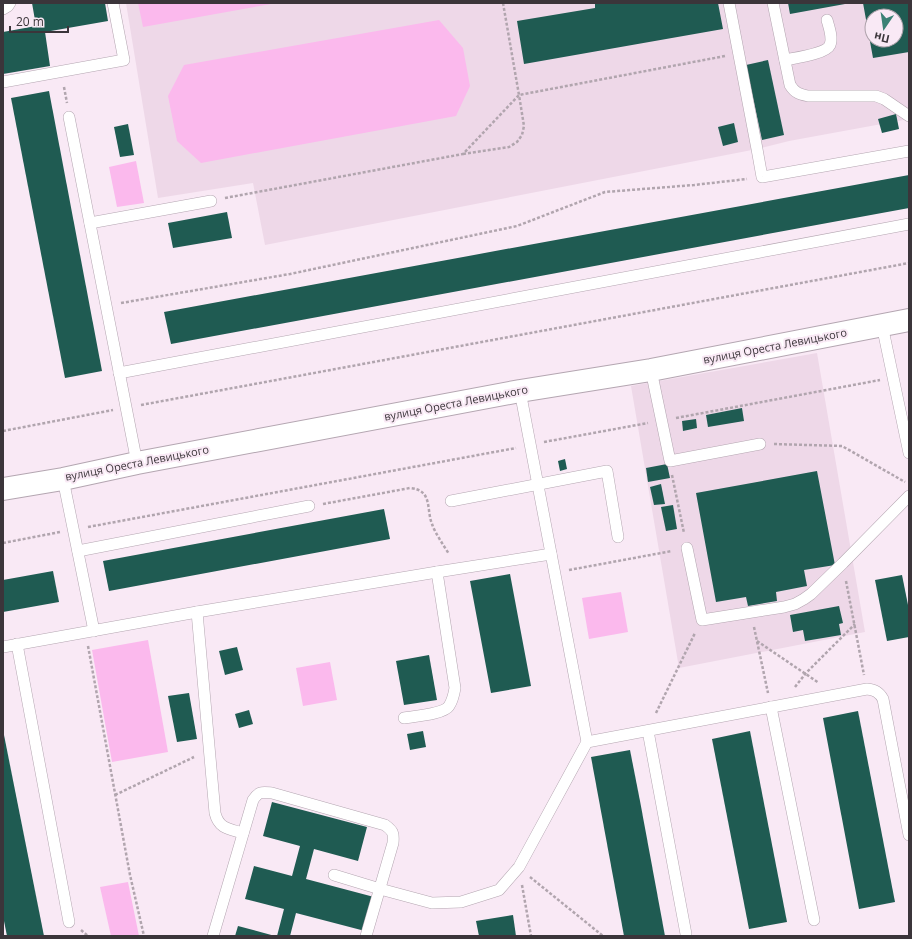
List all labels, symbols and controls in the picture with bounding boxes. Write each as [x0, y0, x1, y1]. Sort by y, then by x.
scale bar [10, 8, 68, 34]
north arrow [864, 8, 904, 48]
text: 20 m [16, 13, 44, 30]
text: Пн [872, 29, 891, 47]
street label: вулиця Ореста Левицького [702, 324, 848, 367]
street label: вулиця Ореста Левицького [383, 381, 529, 424]
street label: вулиця Ореста Левицького [64, 441, 210, 484]

